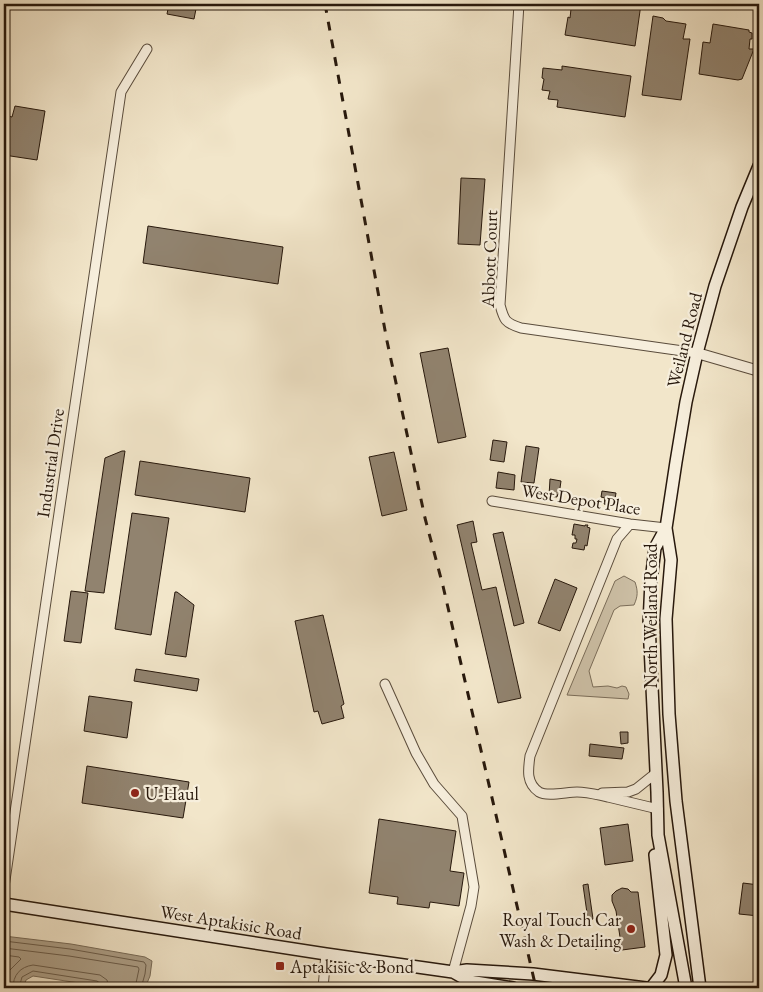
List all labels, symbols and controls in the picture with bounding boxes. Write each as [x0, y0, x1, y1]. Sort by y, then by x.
street label: Abbott Court [476, 209, 502, 309]
street label: Weiland Road [661, 289, 707, 390]
street label: Industrial Drive [31, 407, 69, 519]
street label: West Depot Place [520, 478, 642, 520]
street label: North Weiland Road [639, 543, 662, 689]
place label: U-Haul [145, 782, 199, 805]
marker: U-Haul [129, 787, 141, 799]
street label: West Aptakisic Road [159, 899, 304, 945]
place label: Royal Touch Car Wash & Detailing [499, 908, 621, 952]
marker: Royal Touch Car Wash & Detailing [625, 923, 637, 935]
place label: Aptakisic & Bond [289, 955, 415, 978]
marker: Aptakisic & Bond [274, 960, 286, 972]

